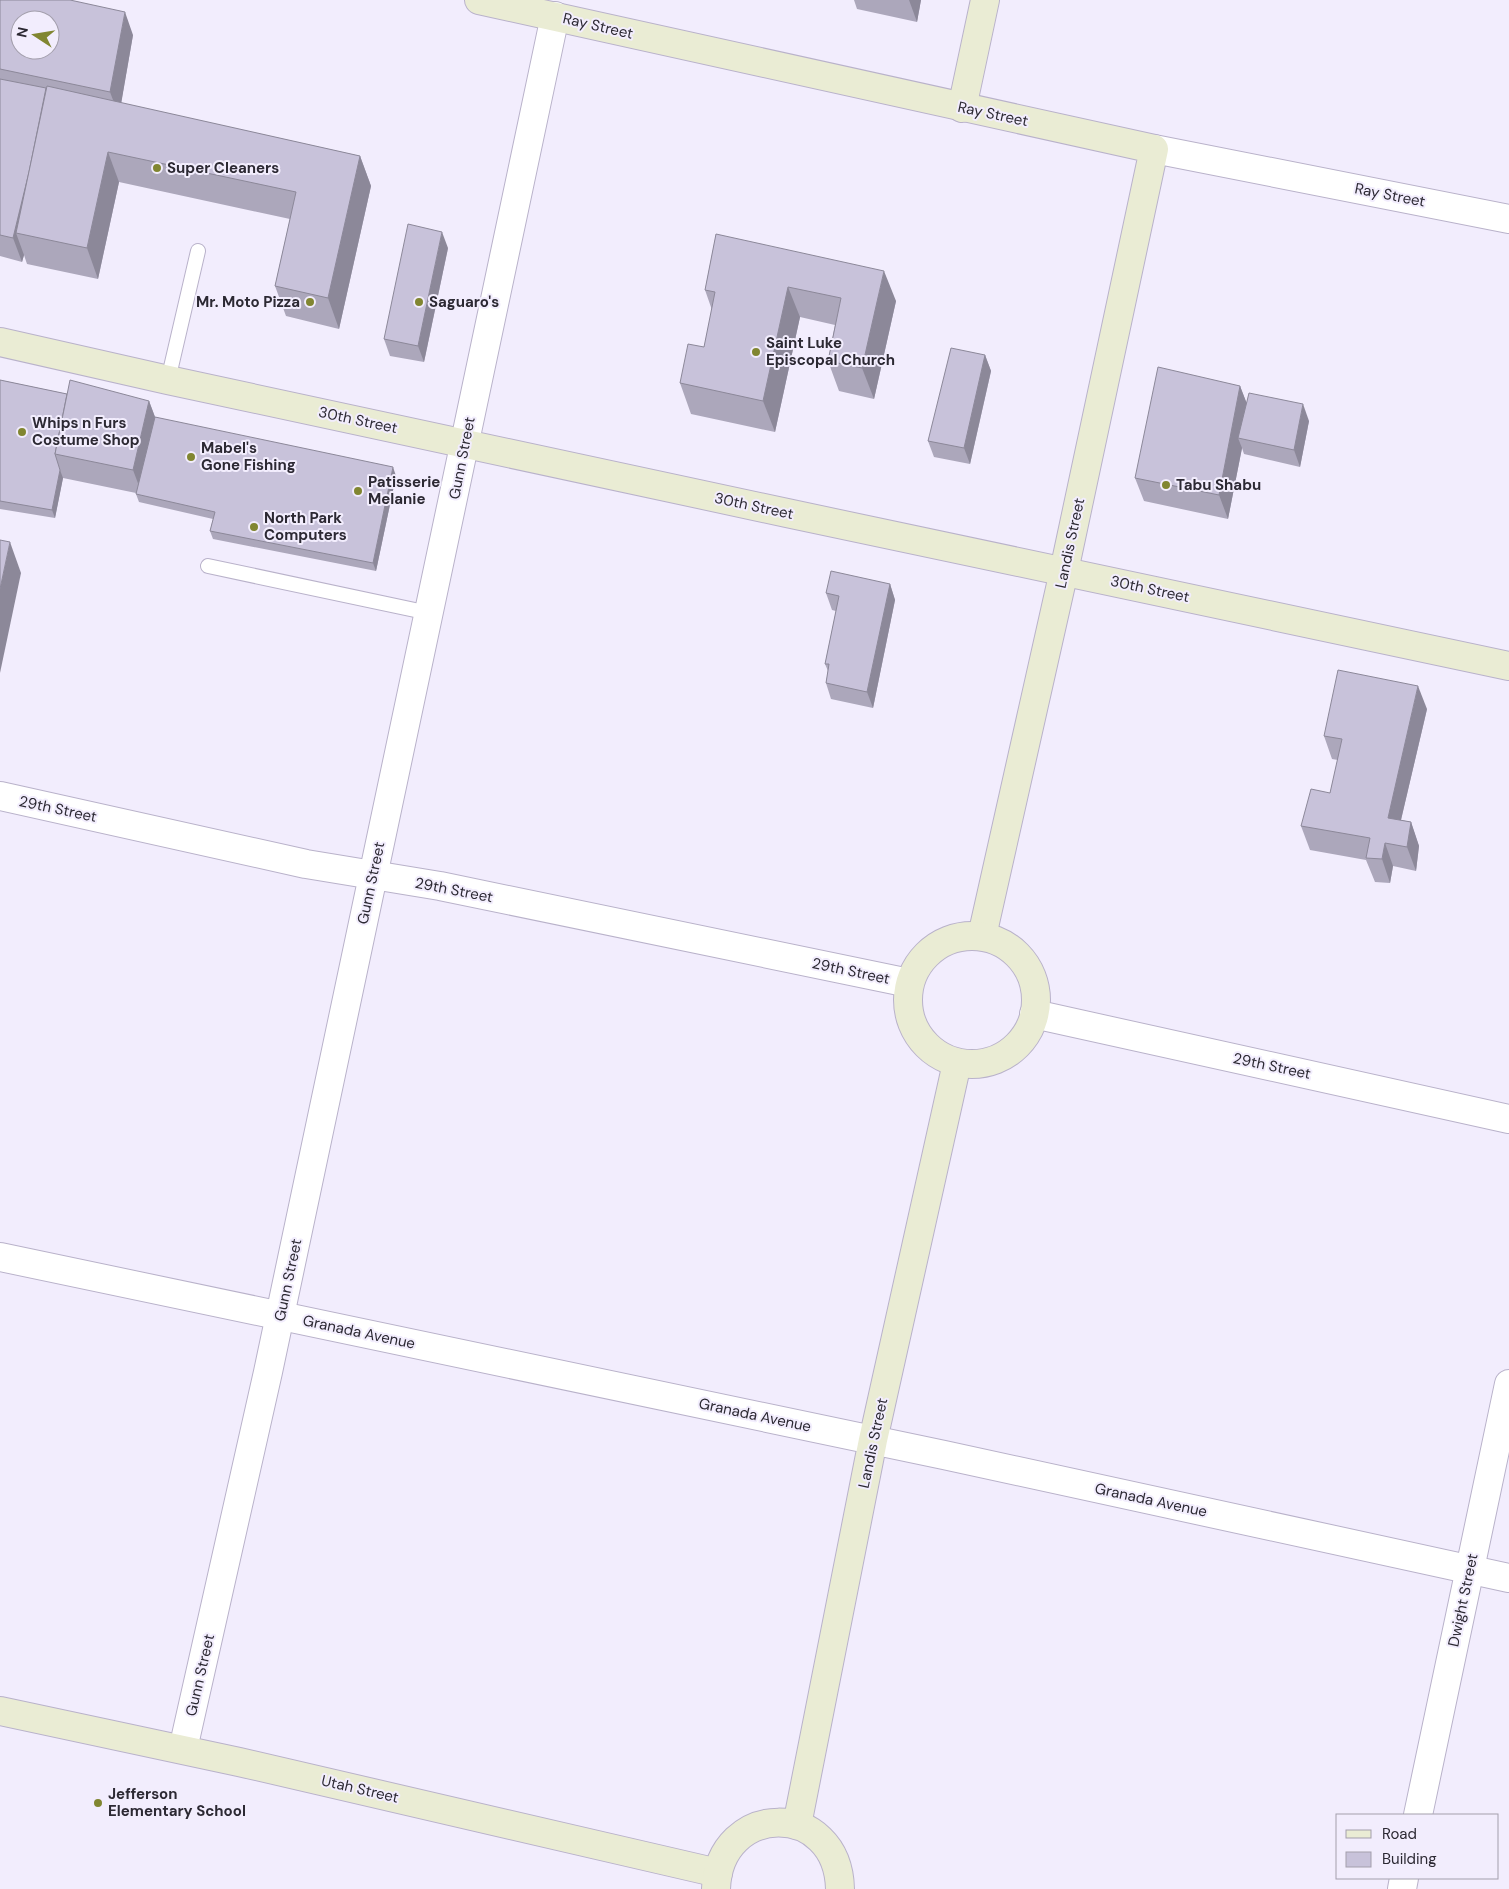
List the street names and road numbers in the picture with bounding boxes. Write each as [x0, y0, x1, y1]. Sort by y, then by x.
street label: Ray Street [561, 8, 635, 44]
street label: Ray Street [956, 97, 1030, 131]
street label: Ray Street [1353, 178, 1427, 212]
street label: 30th Street [317, 402, 399, 438]
street label: Gunn Street [444, 415, 480, 501]
street label: 30th Street [713, 488, 795, 524]
street label: Landis Street [1051, 496, 1089, 590]
street label: 30th Street [1109, 571, 1191, 607]
street label: 29th Street [17, 791, 99, 827]
street label: Gunn Street [353, 840, 390, 926]
street label: 29th Street [413, 873, 495, 907]
street label: 29th Street [810, 953, 892, 989]
street label: 29th Street [1231, 1048, 1313, 1084]
street label: Gunn Street [270, 1237, 307, 1323]
street label: Granada Avenue [301, 1310, 417, 1354]
street label: Granada Avenue [697, 1393, 813, 1437]
street label: Landis Street [854, 1396, 892, 1490]
street label: Granada Avenue [1093, 1478, 1209, 1522]
street label: Dwight Street [1443, 1551, 1483, 1648]
street label: Gunn Street [181, 1632, 219, 1718]
street label: Utah Street [319, 1770, 401, 1808]

